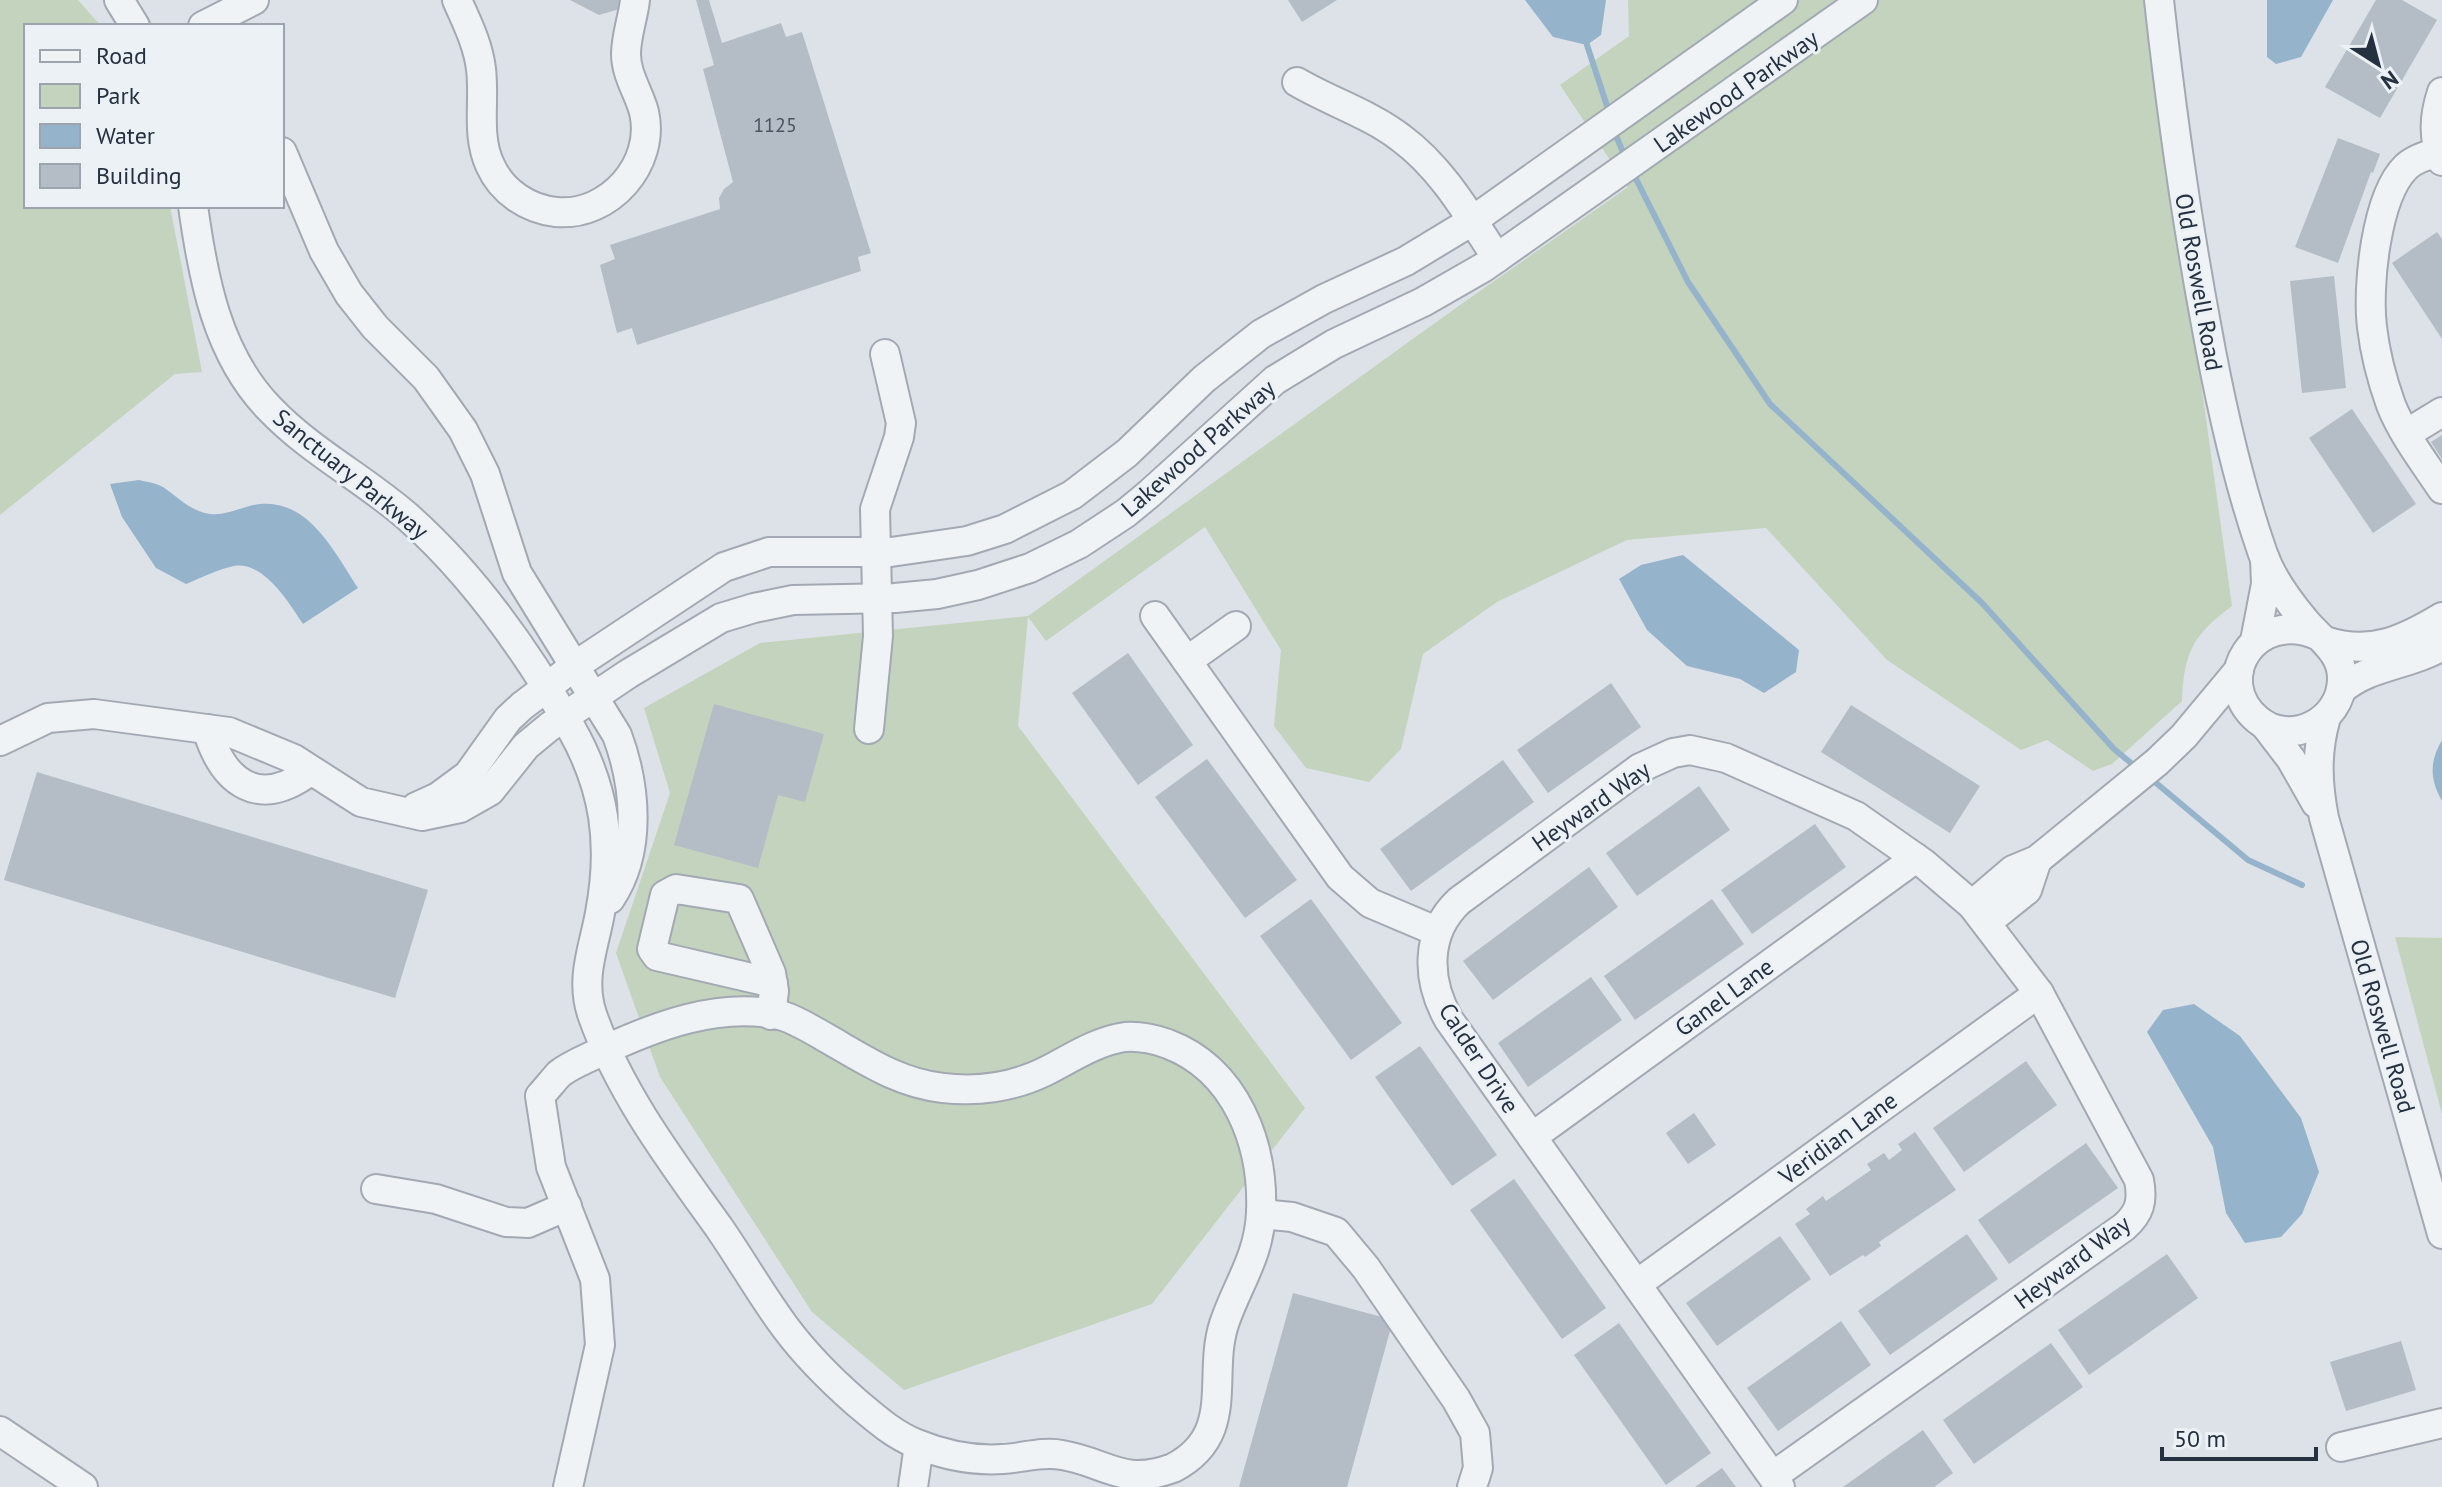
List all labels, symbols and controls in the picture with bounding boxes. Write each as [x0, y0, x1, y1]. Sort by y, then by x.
street label: Lakewood Parkway [1648, 23, 1824, 159]
legend [24, 24, 284, 208]
north arrow [2338, 24, 2418, 104]
text: Road [96, 40, 147, 71]
text: N [2376, 65, 2404, 96]
text: Park [96, 80, 141, 111]
house number: 1125 [753, 112, 797, 138]
text: Water [96, 120, 155, 151]
text: Building [96, 160, 182, 191]
street label: Old Roswell Road [2168, 191, 2230, 373]
street label: Lakewood Parkway [1115, 373, 1281, 523]
street label: Sanctuary Parkway [267, 402, 435, 546]
street label: Heyward Way [1526, 754, 1656, 858]
street label: Old Roswell Road [2343, 935, 2423, 1117]
street label: Ganel Lane [1669, 951, 1779, 1043]
street label: Calder Drive [1432, 997, 1526, 1119]
street label: Veridian Lane [1772, 1085, 1903, 1192]
street label: Heyward Way [2008, 1208, 2136, 1316]
scale bar [2162, 1411, 2316, 1461]
text: 50 m [2174, 1423, 2226, 1454]

